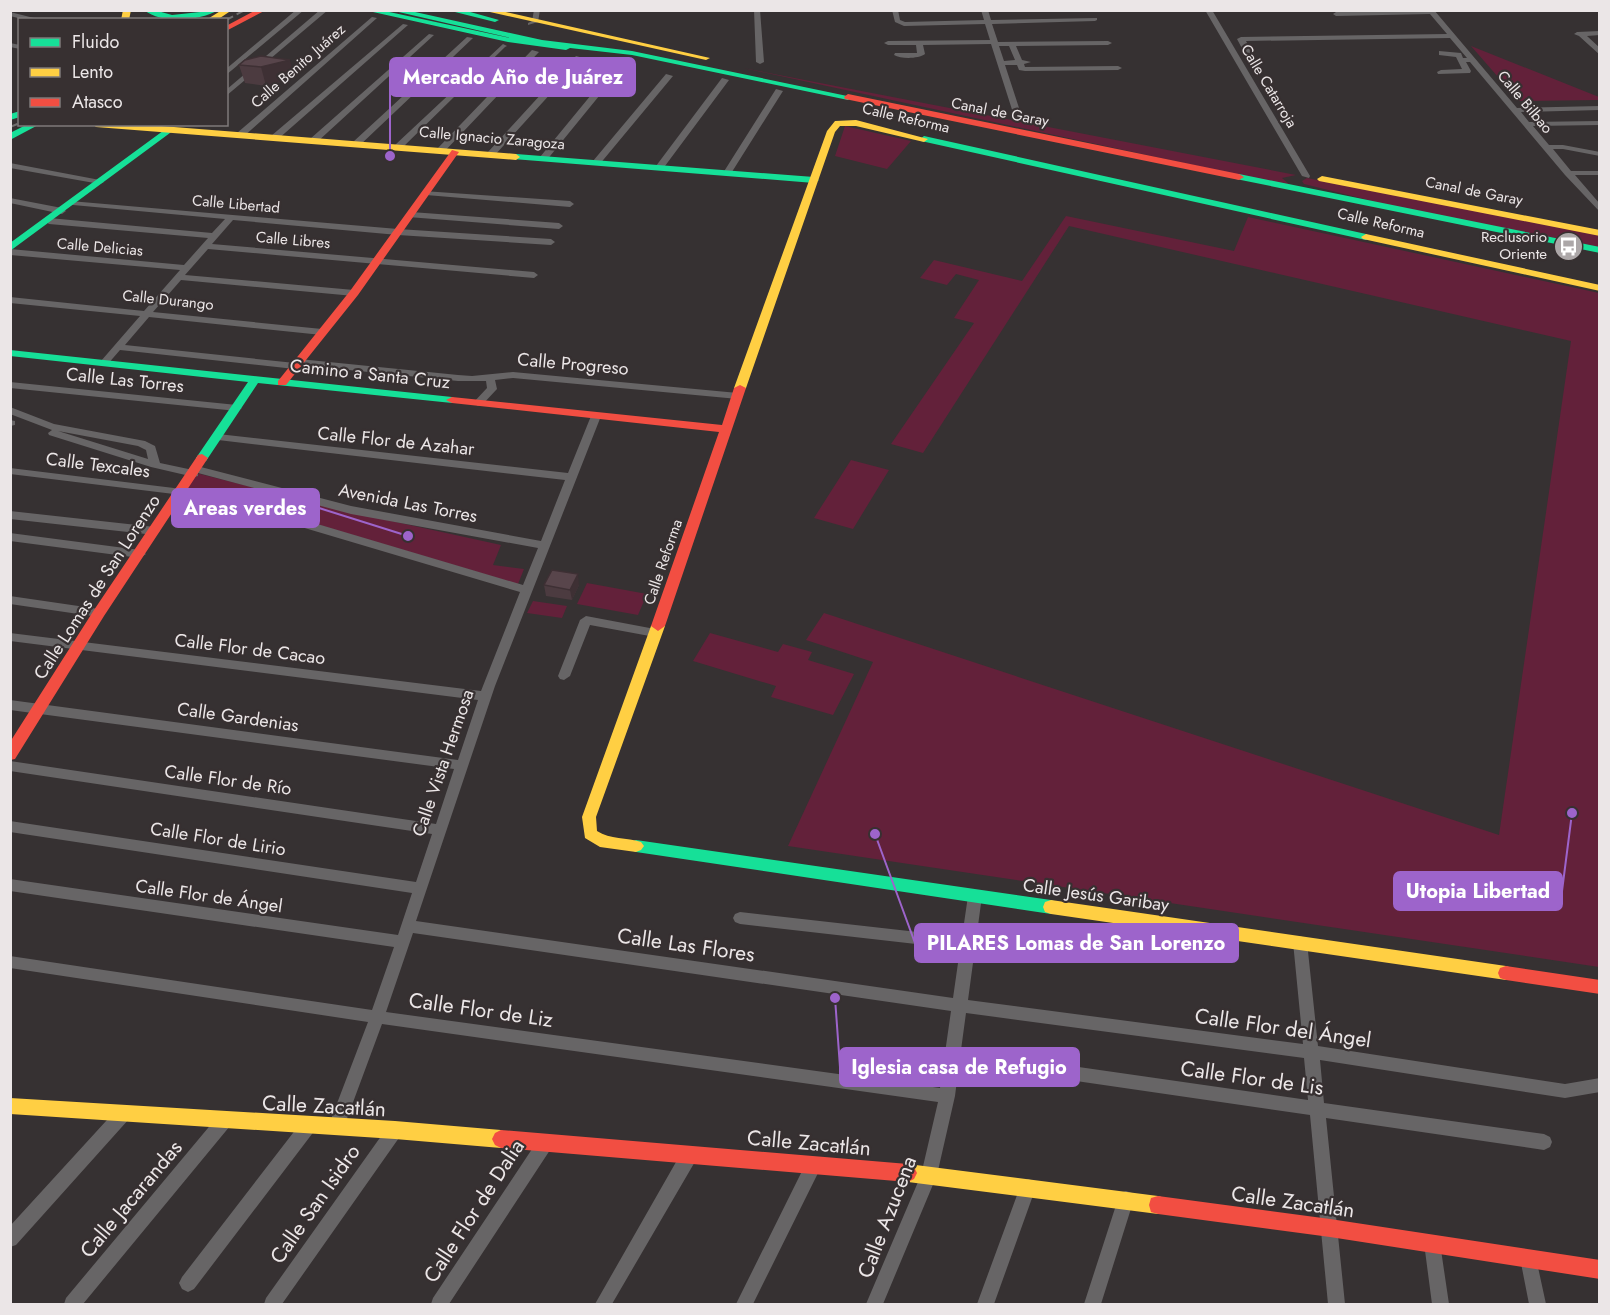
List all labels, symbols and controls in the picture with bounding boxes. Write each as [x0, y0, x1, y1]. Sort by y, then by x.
legend [18, 18, 228, 126]
street label: Calle Benito Juárez [246, 19, 350, 113]
text: Fluido [72, 29, 120, 55]
street label: Calle Catarroja [1235, 40, 1303, 132]
callout: Mercado Año de Juárez [390, 58, 635, 96]
text: Lento [72, 59, 113, 85]
text: Mercado Año de Juárez [403, 63, 624, 92]
street label: Calle Bilbao [1492, 66, 1558, 138]
text: Atasco [72, 89, 123, 115]
street label: Canal de Garay [949, 92, 1051, 132]
street label: Calle Reforma [860, 97, 952, 139]
street label: Calle Ignacio Zaragoza [418, 121, 566, 155]
street label: Canal de Garay [1423, 171, 1525, 211]
street label: Calle Libertad [191, 189, 281, 219]
street label: Calle Reforma [1335, 202, 1427, 244]
street label: Calle Libres [255, 226, 331, 254]
place label: Reclusorio Oriente [1481, 226, 1547, 265]
bus stop icon: Reclusorio Oriente [1552, 230, 1584, 262]
street label: Calle Delicias [56, 232, 144, 262]
street label: Calle Durango [121, 284, 215, 316]
street label: Calle Progreso [516, 346, 630, 382]
street label: Camino a Santa Cruz [289, 353, 452, 395]
street label: Calle Las Torres [65, 361, 185, 399]
street label: Calle Flor de Azahar [316, 420, 476, 462]
street label: Calle Texcales [44, 446, 152, 484]
street label: Avenida Las Torres [336, 477, 480, 529]
street label: Calle Lomas de San Lorenzo [27, 489, 167, 685]
callout: Areas verdes [172, 489, 319, 527]
text: Areas verdes [183, 494, 306, 523]
street label: Calle Reforma [638, 516, 688, 608]
street label: Calle Flor de Cacao [173, 627, 327, 671]
street label: Calle Vista Hermosa [406, 686, 480, 840]
street label: Calle Gardenias [176, 696, 300, 738]
street label: Calle Flor de Río [163, 758, 293, 802]
street label: Calle Flor de Lirio [148, 815, 288, 863]
street label: Calle Jesús Garibay [1021, 872, 1171, 918]
callout: Utopia Libertad [1394, 872, 1562, 910]
street label: Calle Flor de Ángel [134, 873, 284, 919]
text: Utopia Libertad [1406, 877, 1550, 906]
street label: Calle Las Flores [615, 921, 757, 969]
callout: PILARES Lomas de San Lorenzo [915, 924, 1238, 962]
text: PILARES Lomas de San Lorenzo [927, 929, 1226, 958]
street label: Calle Flor de Liz [407, 985, 555, 1035]
street label: Calle Flor del Ángel [1193, 1001, 1373, 1055]
callout: Iglesia casa de Refugio [840, 1048, 1079, 1086]
text: Iglesia casa de Refugio [851, 1053, 1067, 1082]
street label: Calle Flor de Lis [1179, 1053, 1325, 1103]
street label: Calle Zacatlán [261, 1088, 387, 1124]
street label: Calle Zacatlán [746, 1123, 872, 1163]
street label: Calle Flor de Dalia [416, 1133, 532, 1289]
street label: Calle Jacarandas [73, 1134, 189, 1264]
street label: Calle San Isidro [263, 1138, 367, 1270]
street label: Calle Azucena [850, 1152, 924, 1282]
street label: Calle Zacatlán [1230, 1179, 1356, 1225]

